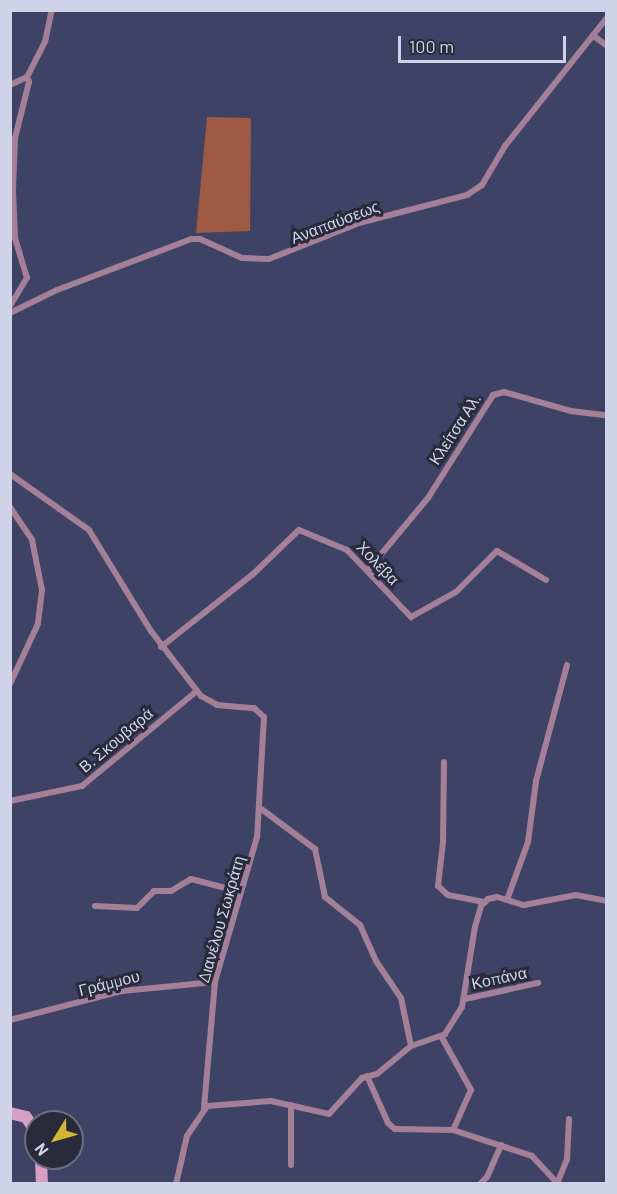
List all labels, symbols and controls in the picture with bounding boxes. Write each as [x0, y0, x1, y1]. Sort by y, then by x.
scale bar [401, 24, 569, 62]
text: 100 m [409, 35, 454, 57]
street label: Αναπαύσεως [288, 196, 382, 248]
street label: Κλείτσα Αλ. [425, 390, 485, 468]
street label: Χολέβα [353, 537, 403, 589]
street label: Β. Σκουβαρά [75, 704, 157, 776]
street label: Διανέλου Σωκράτη [194, 854, 248, 984]
street label: Κοπάνα [470, 963, 528, 993]
street label: Γράμμου [76, 966, 142, 1000]
north arrow [24, 1110, 84, 1170]
text: N [30, 1140, 52, 1160]

